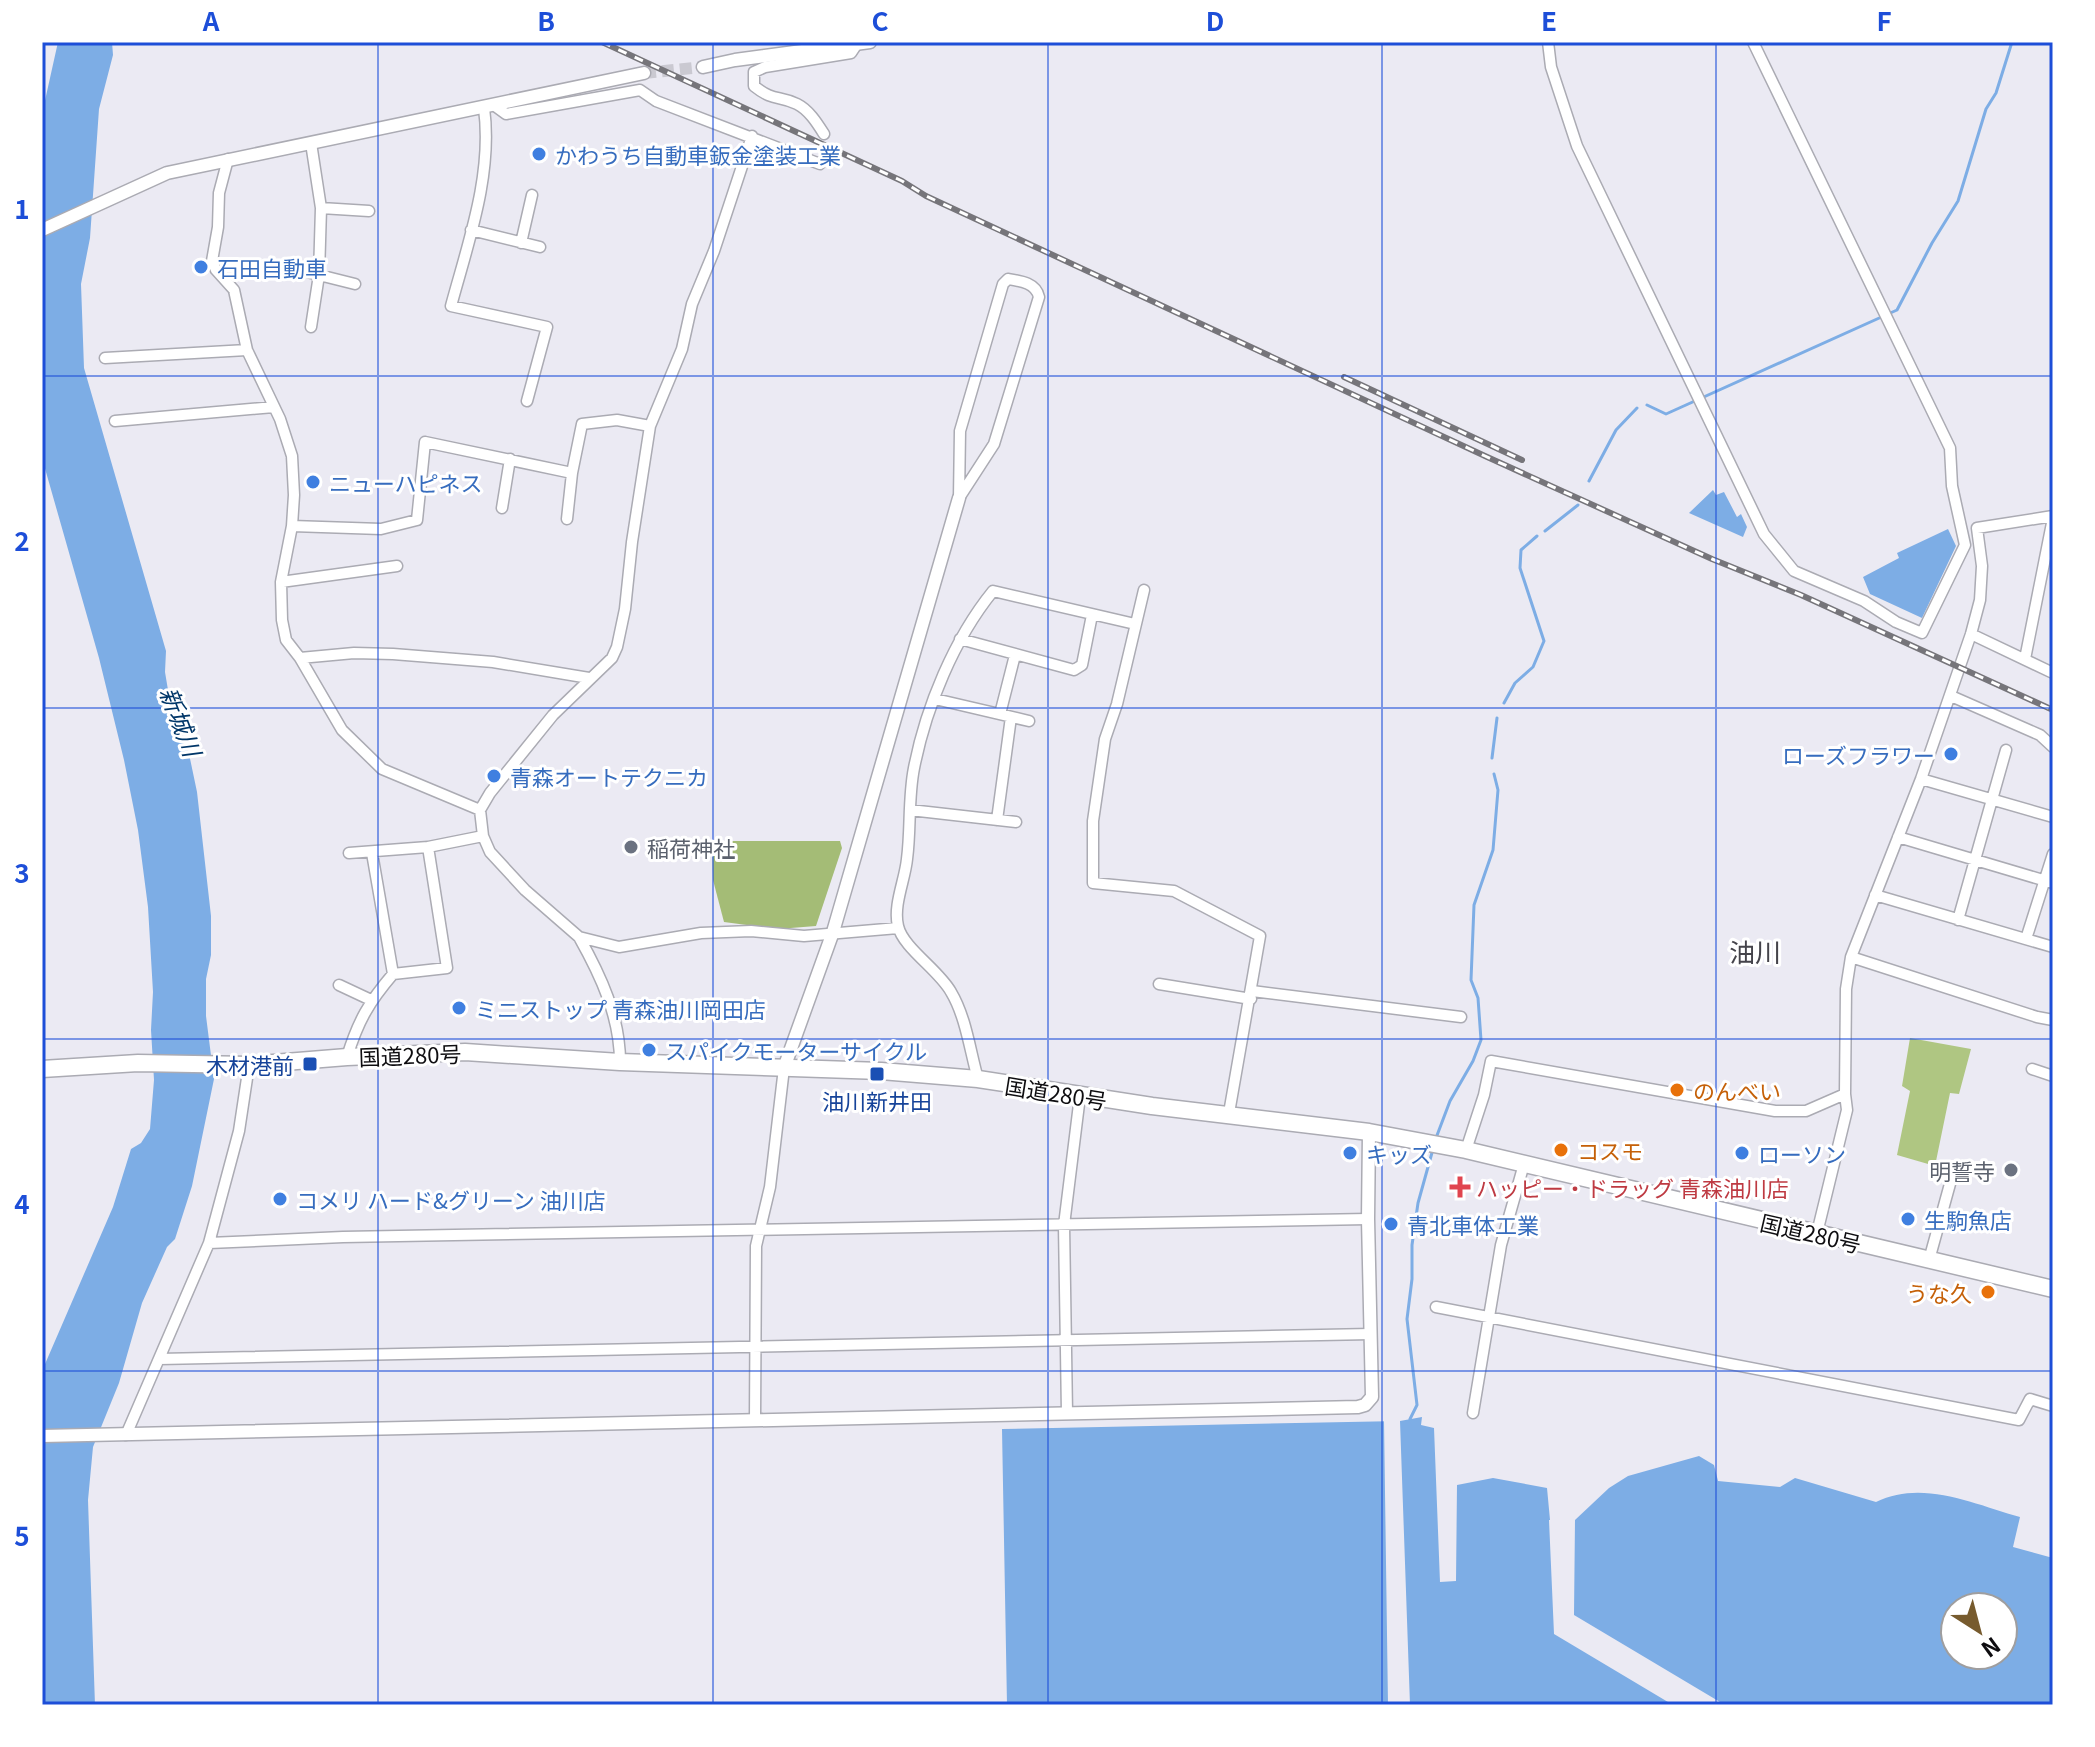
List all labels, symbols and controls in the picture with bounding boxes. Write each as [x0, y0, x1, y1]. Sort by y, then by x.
text: A [202, 1, 220, 38]
text: B [537, 1, 555, 38]
text: C [871, 1, 889, 38]
text: D [1206, 1, 1224, 38]
text: E [1541, 1, 1557, 38]
text: F [1876, 1, 1892, 38]
place label: かわうち自動車鈑金塗装工業 [555, 138, 841, 170]
marker: かわうち自動車鈑金塗装工業 [530, 145, 548, 163]
text: 1 [14, 189, 30, 226]
place label: 石田自動車 [217, 251, 327, 283]
marker: 石田自動車 [192, 258, 210, 276]
place label: ニューハピネス [329, 466, 483, 498]
marker: ニューハピネス [304, 473, 322, 491]
text: 2 [14, 521, 30, 558]
water label: 新城川 [153, 681, 212, 764]
place label: ローズフラワー [1782, 738, 1935, 770]
marker: ローズフラワー [1942, 745, 1960, 763]
place label: 青森オートテクニカ [510, 760, 708, 792]
marker: 青森オートテクニカ [485, 767, 503, 785]
place label: 稲荷神社 [647, 831, 735, 863]
marker: 稲荷神社 [622, 838, 640, 856]
text: 3 [14, 853, 30, 890]
district label: 油川 [1729, 932, 1781, 969]
place label: ミニストップ 青森油川岡田店 [475, 992, 766, 1024]
marker: ミニストップ 青森油川岡田店 [450, 999, 468, 1017]
place label: スパイクモーターサイクル [665, 1034, 927, 1066]
street label: 国道280号 [358, 1036, 462, 1072]
marker: スパイクモーターサイクル [640, 1041, 658, 1059]
place label: 木材港前 [206, 1048, 294, 1080]
marker: 木材港前 [301, 1055, 319, 1073]
marker: 油川新井田 [868, 1065, 886, 1083]
street label: 国道280号 [1003, 1068, 1109, 1116]
place label: のんべい [1693, 1074, 1781, 1106]
marker: のんべい [1668, 1081, 1686, 1099]
place label: 油川新井田 [822, 1084, 932, 1116]
place label: コスモ [1577, 1134, 1643, 1166]
place label: キッズ [1366, 1137, 1432, 1169]
place label: ローソン [1758, 1137, 1846, 1169]
marker: コスモ [1552, 1141, 1570, 1159]
marker: キッズ [1341, 1144, 1359, 1162]
marker: ローソン [1733, 1144, 1751, 1162]
place label: 明誓寺 [1929, 1154, 1995, 1186]
marker: 明誓寺 [2002, 1161, 2020, 1179]
place label: ハッピー・ドラッグ 青森油川店 [1476, 1171, 1789, 1203]
marker: ハッピー・ドラッグ 青森油川店 [1451, 1178, 1469, 1196]
place label: コメリ ハード&グリーン 油川店 [296, 1183, 606, 1215]
text: 4 [14, 1184, 30, 1221]
marker: コメリ ハード&グリーン 油川店 [271, 1190, 289, 1208]
place label: 生駒魚店 [1924, 1203, 2012, 1235]
street label: 国道280号 [1757, 1205, 1865, 1259]
place label: 青北車体工業 [1407, 1208, 1539, 1240]
marker: 生駒魚店 [1899, 1210, 1917, 1228]
marker: 青北車体工業 [1382, 1215, 1400, 1233]
place label: うな久 [1906, 1276, 1972, 1308]
marker: うな久 [1979, 1283, 1997, 1301]
text: 5 [14, 1516, 30, 1553]
north arrow [1939, 1591, 2019, 1671]
text: N [1976, 1631, 2008, 1667]

